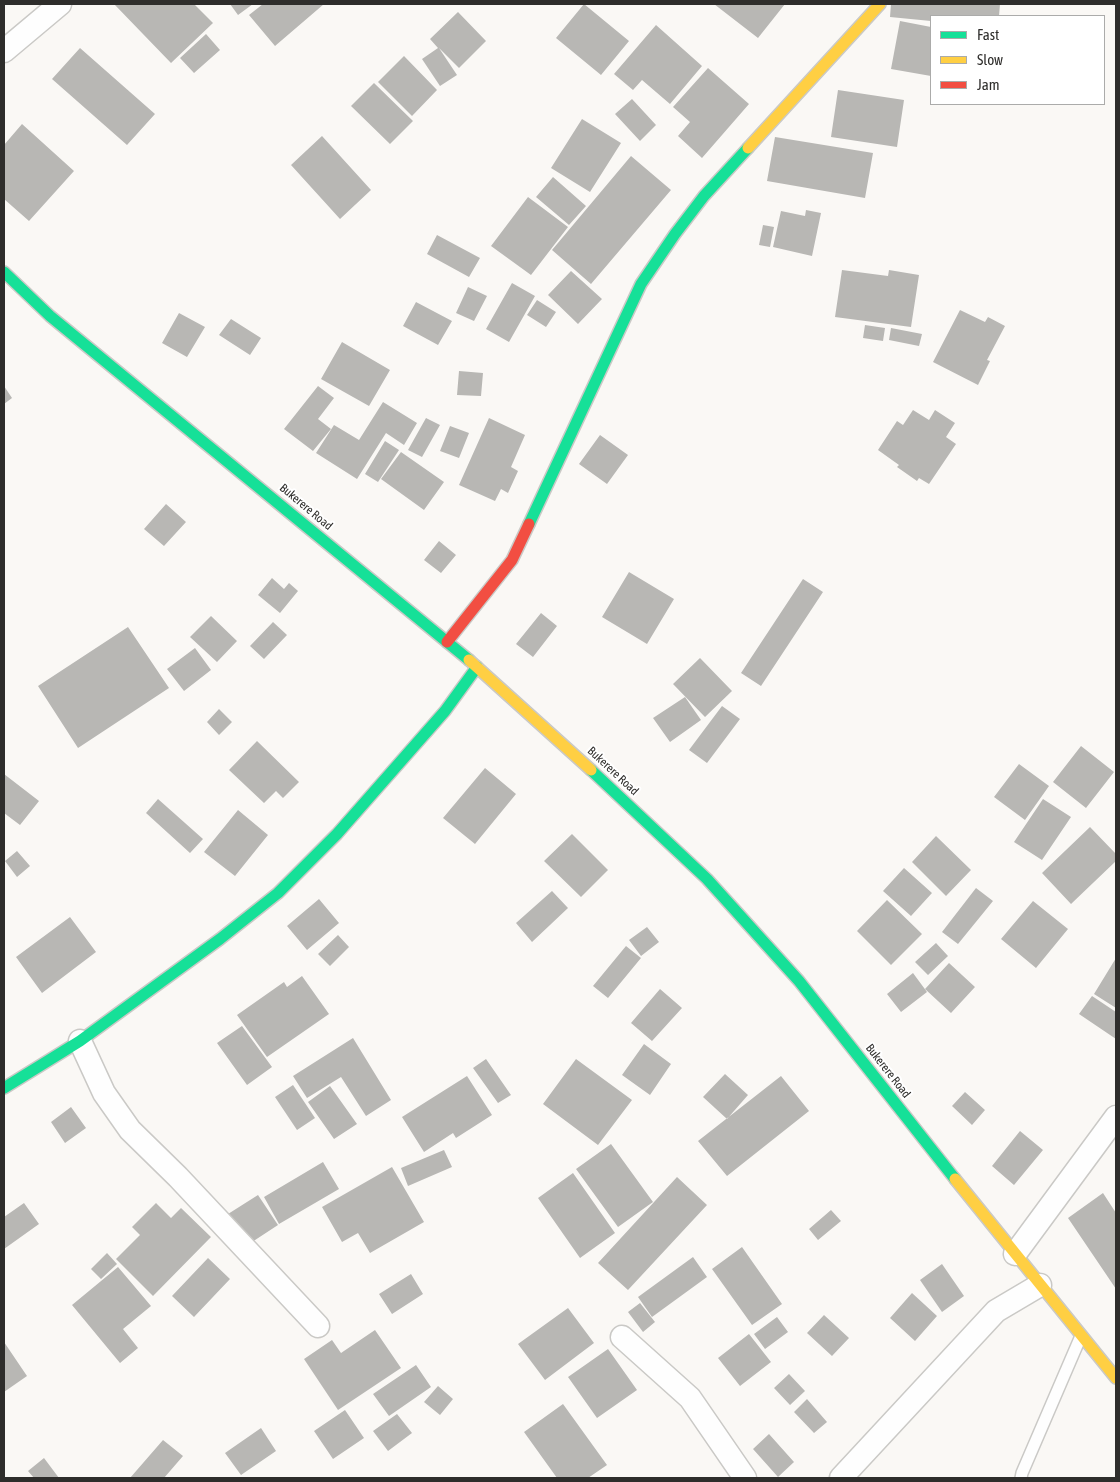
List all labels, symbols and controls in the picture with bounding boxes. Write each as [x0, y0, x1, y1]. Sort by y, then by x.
legend [930, 15, 1105, 105]
text: Fast [977, 26, 999, 43]
text: Slow [977, 51, 1003, 68]
text: Jam [977, 76, 1000, 93]
street label: Bukerere Road [277, 481, 335, 533]
street label: Bukerere Road [585, 744, 641, 798]
street label: Bukerere Road [862, 1041, 914, 1101]

